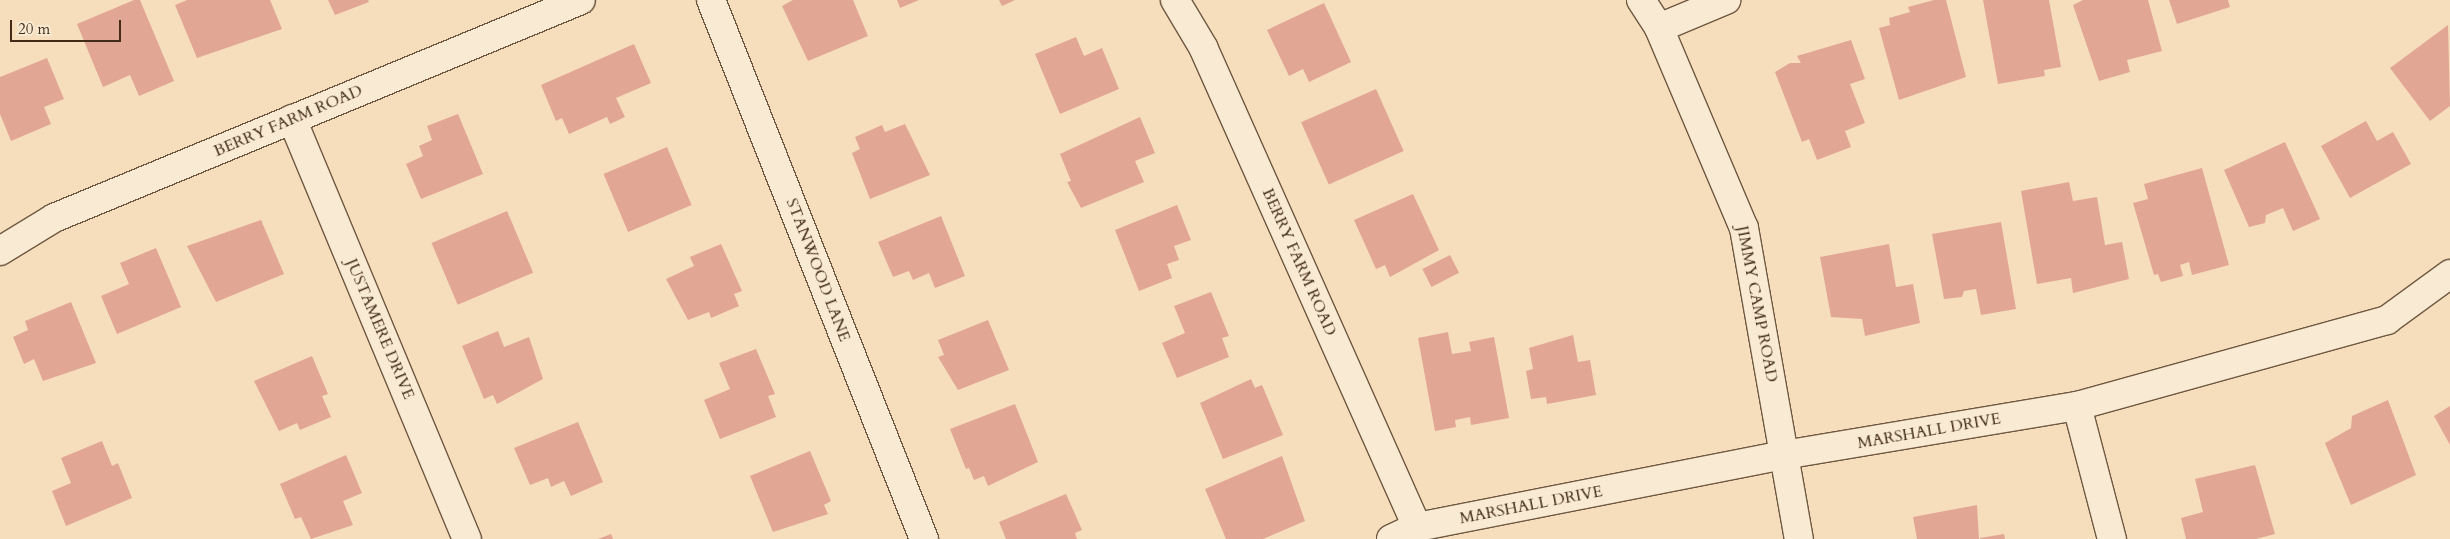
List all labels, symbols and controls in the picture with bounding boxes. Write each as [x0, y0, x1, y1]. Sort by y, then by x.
scale bar [12, 10, 124, 42]
text: 20 m [18, 19, 50, 39]
street label: BERRY FARM ROAD [211, 81, 365, 161]
street label: BERRY FARM ROAD [1258, 185, 1340, 339]
street label: STANWOOD LANE [782, 196, 854, 344]
street label: JIMMY CAMP ROAD [1732, 224, 1782, 384]
street label: JUSTAMERE DRIVE [342, 256, 418, 402]
street label: MARSHALL DRIVE [1856, 409, 2002, 453]
street label: MARSHALL DRIVE [1458, 482, 1604, 528]

